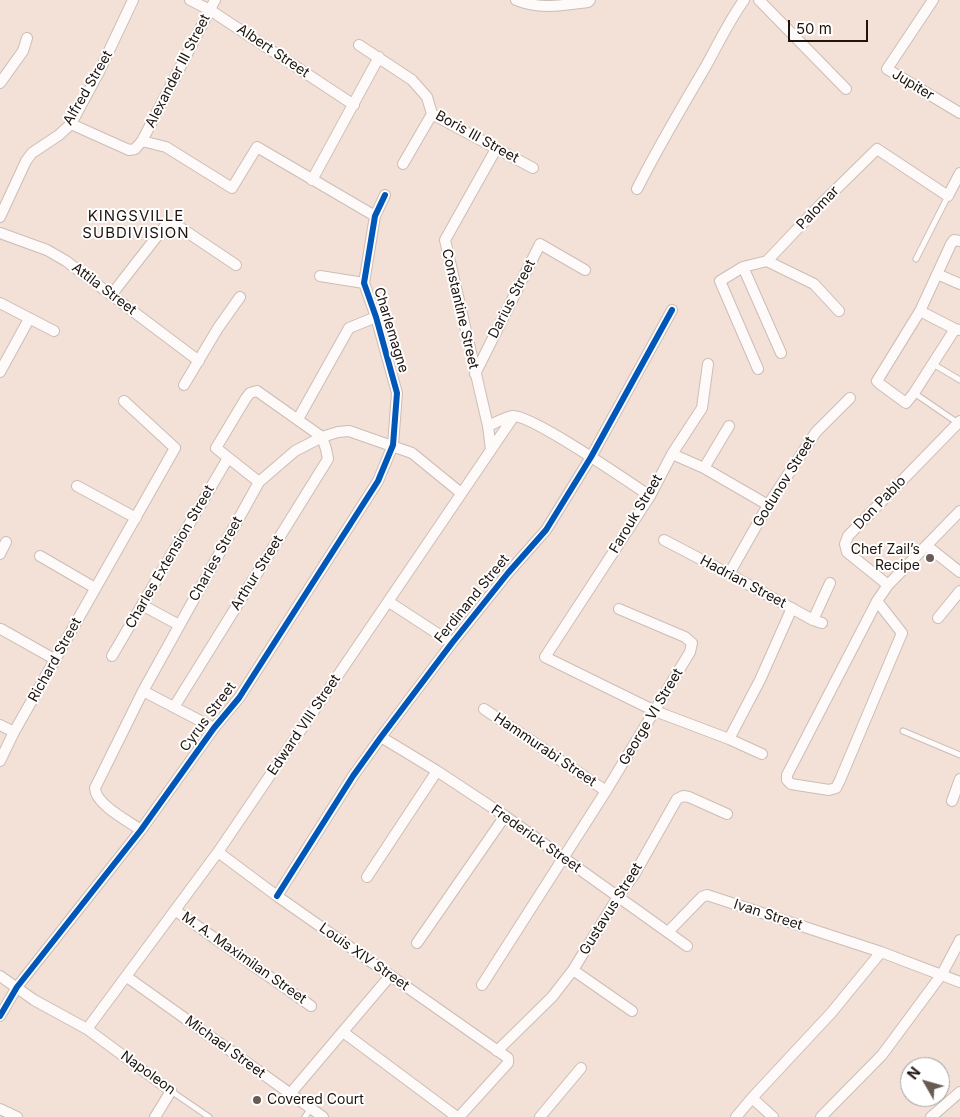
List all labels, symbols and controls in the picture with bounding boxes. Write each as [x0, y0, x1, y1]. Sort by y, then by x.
scale bar [790, 10, 870, 42]
street label: Alexander III Street [142, 11, 214, 131]
text: 50 m [796, 19, 832, 38]
street label: Albert Street [234, 21, 312, 81]
street label: Alfred Street [60, 48, 116, 128]
street label: Jupiter [889, 66, 937, 104]
street label: Boris III Street [432, 107, 522, 167]
street label: Palomar [793, 183, 843, 233]
district label: KINGSVILLE SUBDIVISION [81, 207, 191, 242]
street label: Constantine Street [438, 247, 482, 371]
street label: Darius Street [485, 257, 539, 341]
street label: Attila Street [68, 259, 140, 319]
street label: Charlemagne [370, 285, 412, 375]
street label: Godunov Street [749, 434, 819, 530]
street label: Farouk Street [606, 472, 666, 556]
street label: Don Pablo [850, 473, 910, 533]
street label: Charles Extension Street [122, 482, 218, 632]
street label: Charles Street [186, 514, 246, 604]
street label: Arthur Street [227, 533, 287, 613]
place label: Chef Zail’s Recipe [851, 542, 920, 574]
street label: Ferdinand Street [431, 551, 513, 647]
street label: Hadrian Street [697, 552, 789, 612]
marker: Chef Zail’s Recipe [924, 552, 936, 564]
street label: Richard Street [25, 615, 85, 705]
street label: George VI Street [616, 666, 686, 768]
street label: Edward VIII Street [264, 671, 344, 779]
street label: Cyrus Street [176, 679, 240, 755]
street label: Hammurabi Street [491, 710, 599, 790]
street label: Frederick Street [488, 802, 584, 876]
street label: Gustavus Street [576, 860, 646, 958]
street label: Ivan Street [732, 896, 804, 934]
street label: M. A. Maximilan Street [178, 909, 310, 1007]
street label: Louis XIV Street [316, 920, 412, 994]
street label: Michael Street [182, 1012, 268, 1082]
street label: Napoleon [117, 1048, 179, 1098]
north arrow [900, 1057, 950, 1107]
text: N [904, 1064, 924, 1083]
place label: Covered Court [267, 1092, 364, 1108]
marker: Covered Court [251, 1094, 263, 1106]

